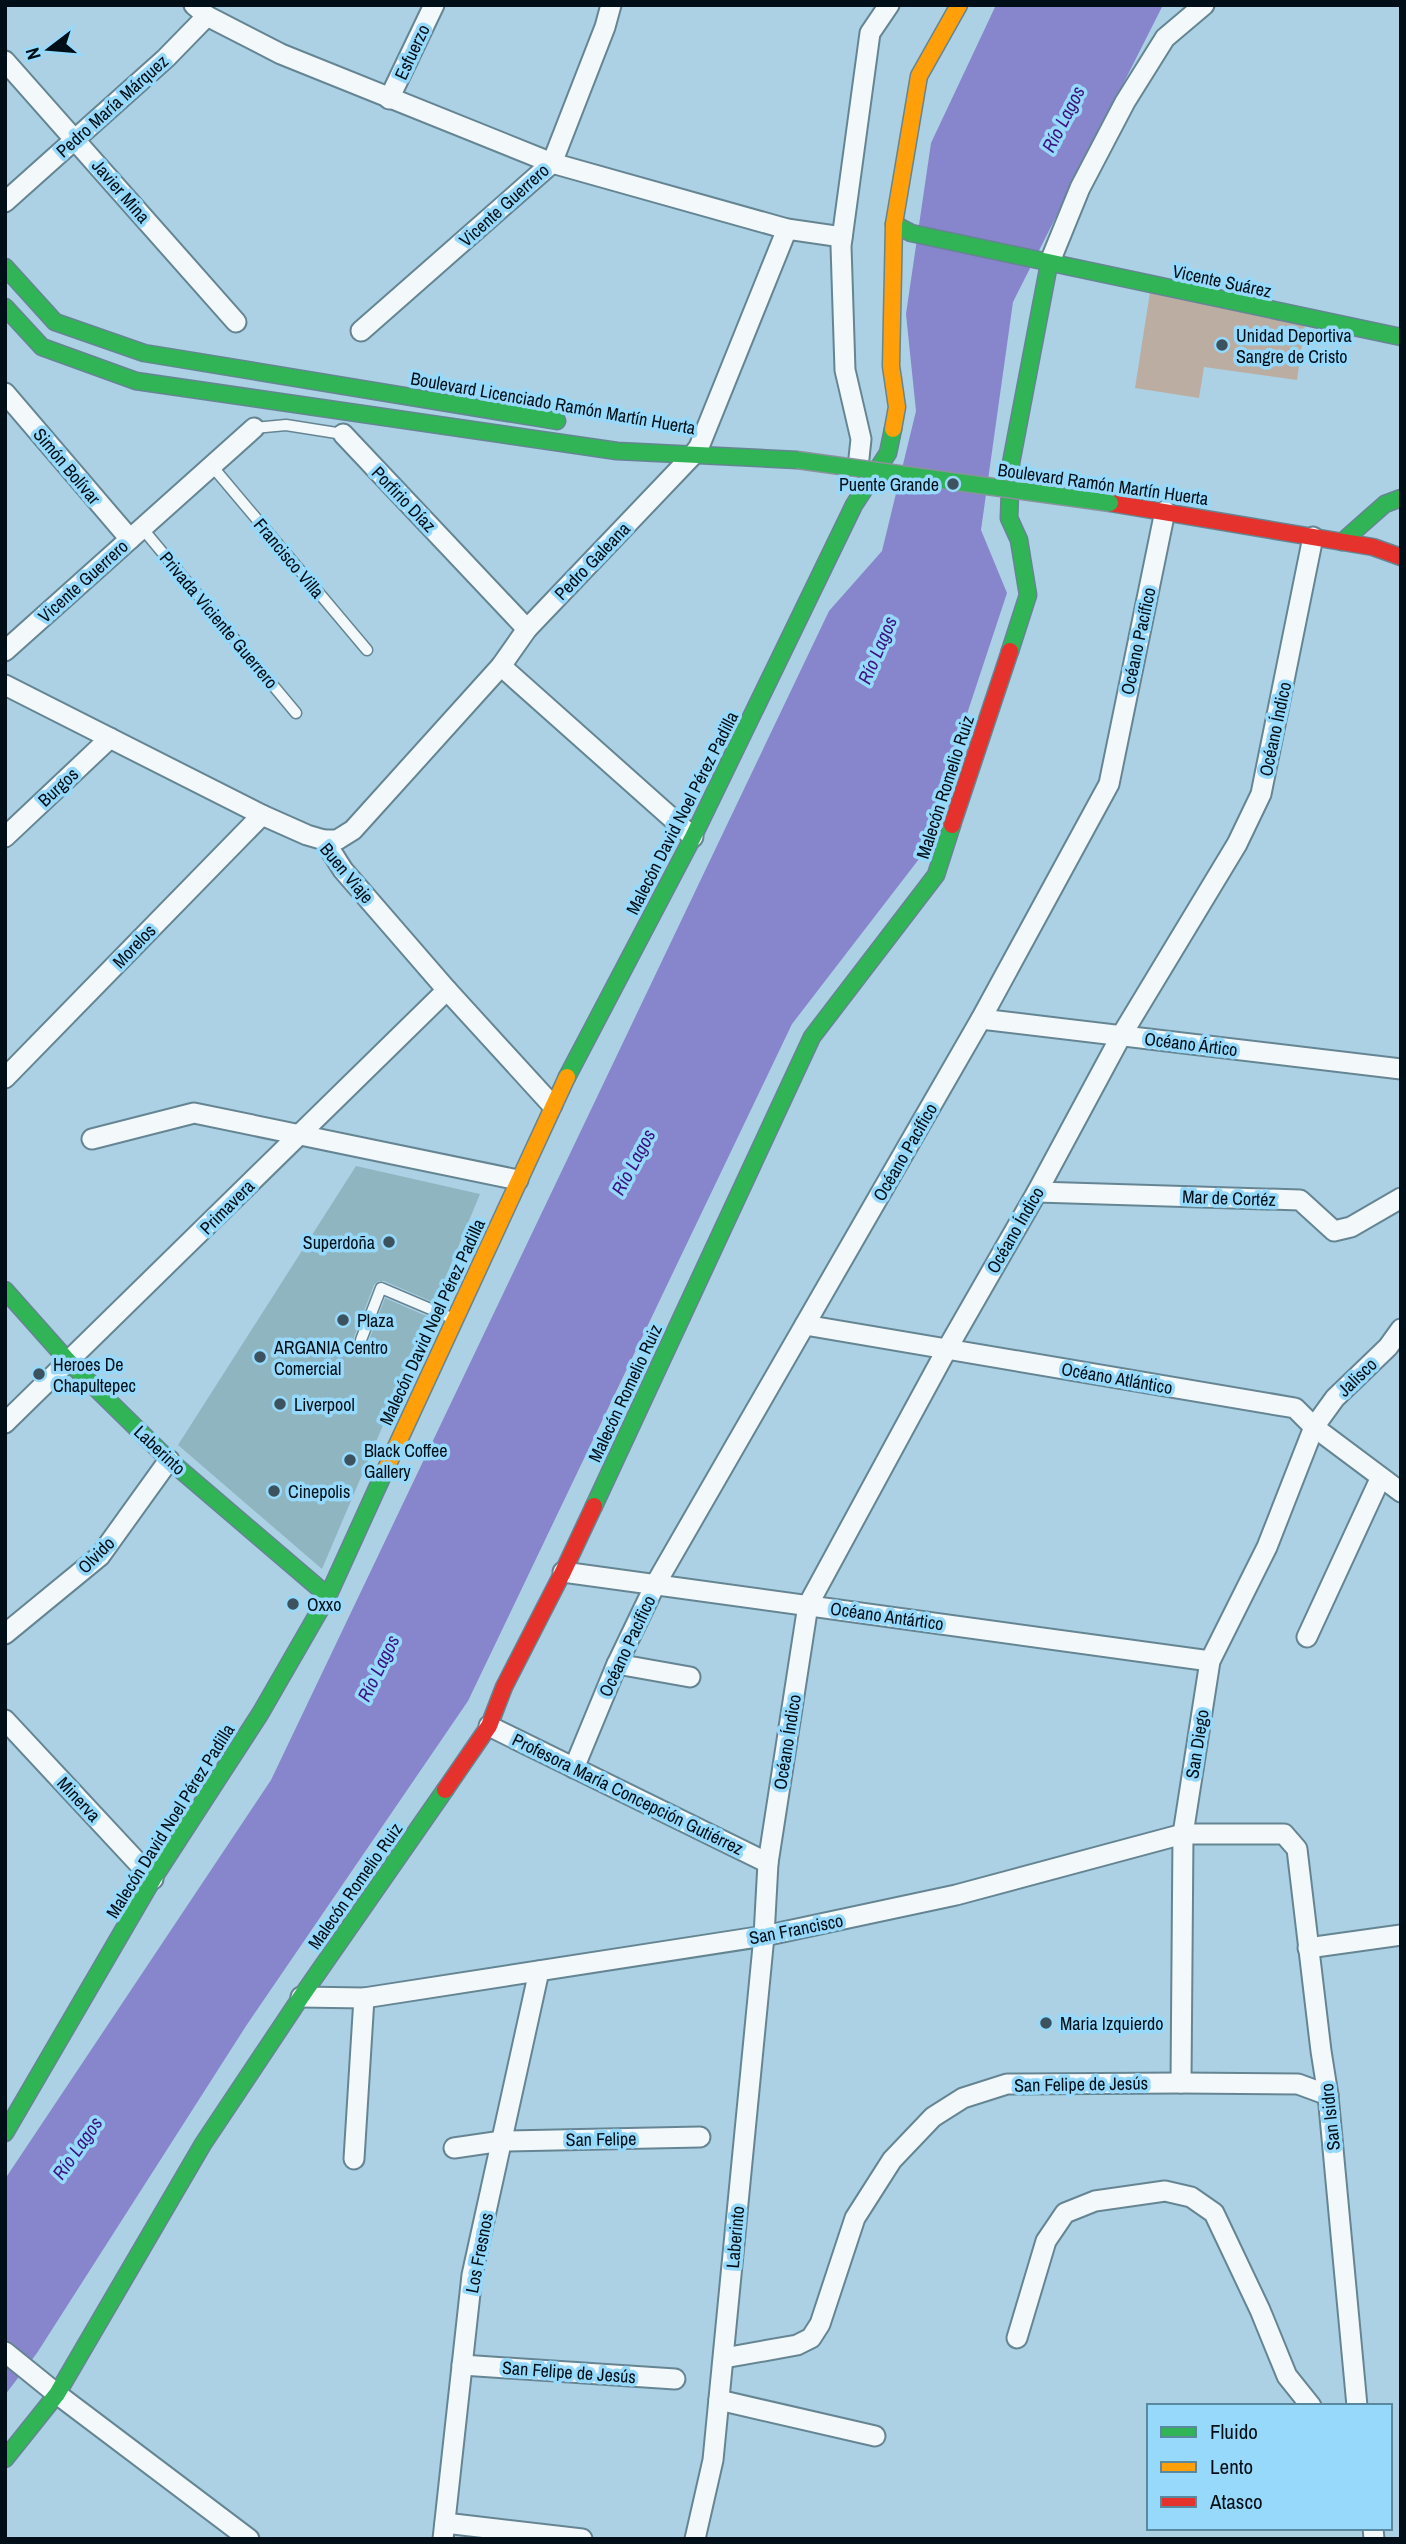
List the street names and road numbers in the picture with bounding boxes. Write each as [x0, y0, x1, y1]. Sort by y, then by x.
street label: Esfuerzo [388, 20, 436, 84]
street label: Pedro María Márquez [51, 49, 173, 163]
street label: Javier Mina [86, 154, 156, 228]
street label: Vicente Guerrero [454, 158, 554, 252]
street label: Vicente Suárez [1170, 258, 1274, 304]
street label: Boulevard Licenciado Ramón Martín Huerta [409, 366, 697, 440]
street label: Simón Bolívar [28, 422, 106, 510]
street label: Boulevard Ramón Martín Huerta [996, 457, 1210, 511]
street label: Porfirio Díaz [366, 461, 442, 537]
street label: Francisco Villa [248, 513, 330, 603]
street label: Pedro Galeana [549, 517, 635, 605]
street label: Vicente Guerrero [33, 534, 133, 628]
street label: Privada Viciente Guerrero [154, 546, 284, 694]
street label: Océano Pacífico [1114, 585, 1162, 697]
street label: Océano Índico [1253, 679, 1297, 779]
street label: Malecón David Noel Pérez Padilla [620, 707, 744, 919]
street label: Malecón Romelio Ruiz [910, 712, 980, 862]
street label: Burgos [32, 762, 84, 812]
street label: Buen Viaje [314, 837, 380, 909]
street label: Morelos [107, 918, 161, 974]
street label: Océano Ártico [1143, 1026, 1239, 1062]
street label: Océano Pacífico [867, 1098, 943, 1206]
street label: Primavera [194, 1174, 260, 1240]
street label: Océano Índico [980, 1182, 1050, 1278]
street label: Mar de Cortéz [1182, 1184, 1276, 1212]
street label: Malecón David Noel Pérez Padilla [373, 1215, 491, 1429]
street label: Malecón Romelio Ruiz [582, 1320, 668, 1466]
street label: Jalisco [1332, 1352, 1382, 1402]
street label: Océano Atlántico [1059, 1356, 1175, 1400]
street label: Laberinto [129, 1420, 191, 1480]
street label: Olvido [72, 1531, 120, 1579]
street label: Océano Pacífico [593, 1591, 661, 1701]
street label: Océano Antártico [829, 1596, 945, 1636]
street label: Océano Índico [767, 1693, 807, 1791]
street label: San Diego [1179, 1708, 1215, 1780]
street label: Malecón David Noel Pérez Padilla [100, 1719, 240, 1923]
street label: Profesora María Concepción Gutiérrez [508, 1727, 748, 1861]
street label: Minerva [52, 1771, 106, 1827]
street label: Malecón Romelio Ruiz [302, 1818, 408, 1954]
street label: San Francisco [747, 1908, 845, 1950]
street label: San Felipe de Jesús [1014, 2070, 1148, 2098]
street label: San Isidro [1314, 2082, 1346, 2152]
street label: San Felipe [565, 2126, 637, 2152]
street label: Laberinto [720, 2205, 750, 2269]
street label: Los Fresnos [459, 2211, 499, 2295]
street label: San Felipe de Jesús [501, 2355, 637, 2389]

